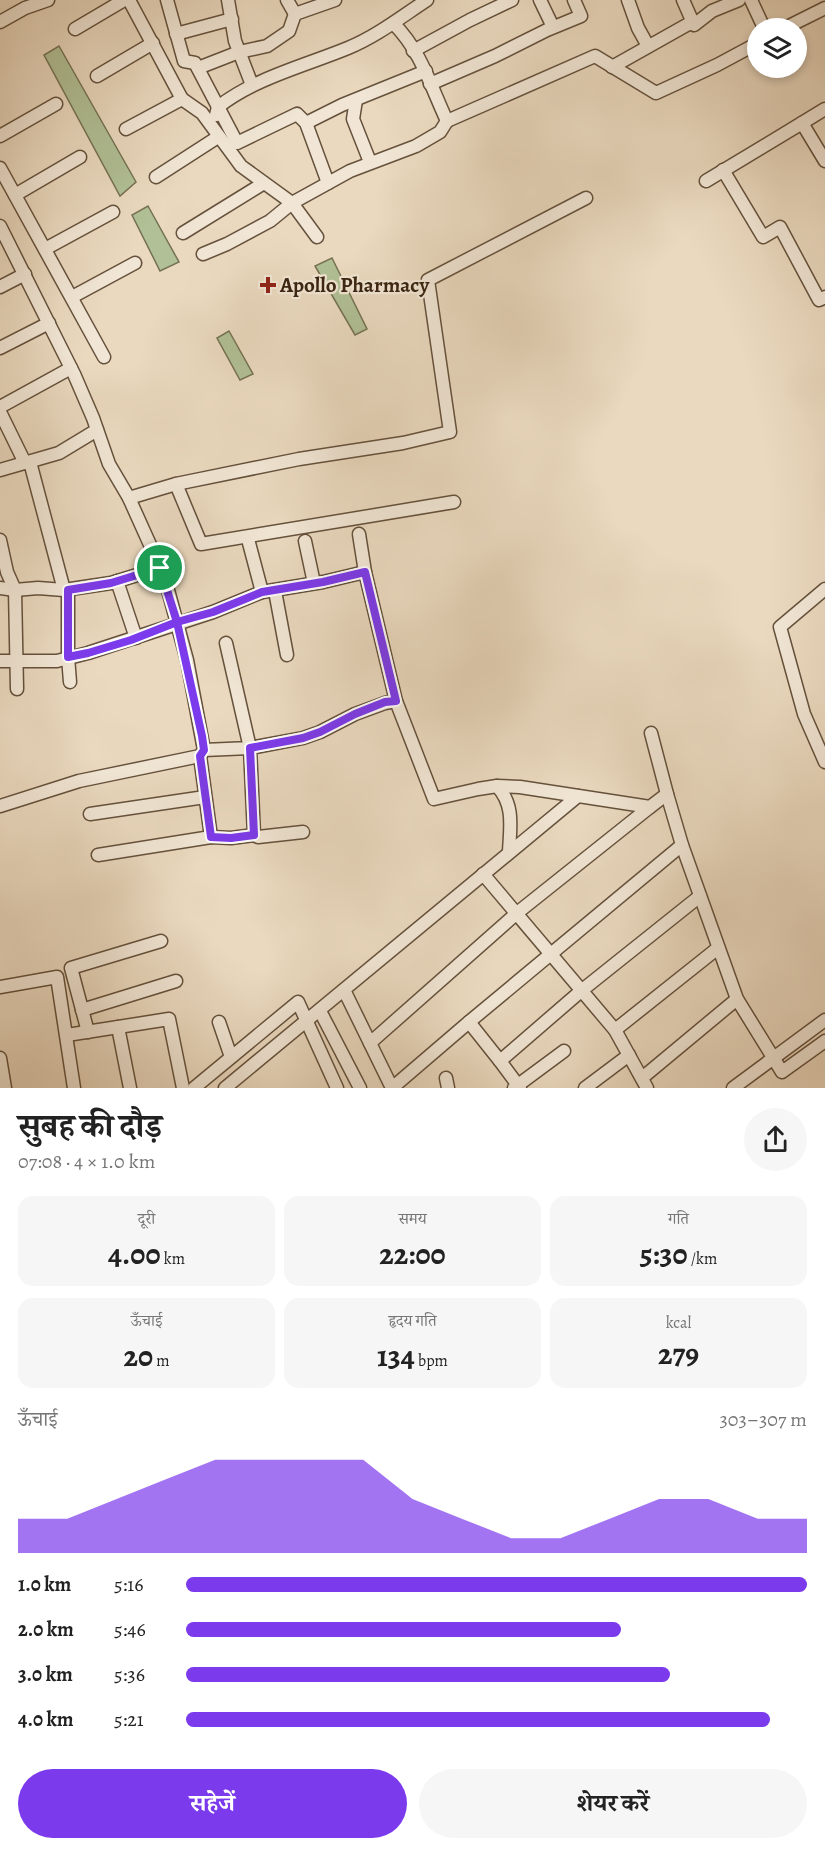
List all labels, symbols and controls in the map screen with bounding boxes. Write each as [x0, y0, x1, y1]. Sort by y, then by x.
map controls [747, 18, 807, 78]
button: layers [747, 18, 807, 78]
place label: Apollo Pharmacy [279, 271, 430, 299]
marker: Apollo Pharmacy [261, 278, 275, 292]
pin [134, 542, 185, 593]
icon: arrive [143, 551, 176, 584]
text: सुबह की दौड़ [18, 1103, 162, 1148]
button: share [744, 1108, 807, 1171]
text: 07:08 · 4 × 1.0 km [18, 1148, 155, 1175]
text: दूरी [138, 1208, 155, 1230]
text: समय [398, 1208, 427, 1230]
text: गति [668, 1208, 689, 1230]
text: 4.00 [108, 1234, 161, 1274]
text: 22:00 [379, 1234, 446, 1274]
text: 5:30 [640, 1234, 688, 1274]
text: km [161, 1248, 185, 1270]
text: /km [688, 1248, 717, 1270]
text: ऊँचाई [131, 1310, 162, 1332]
text: हृदय गति [388, 1310, 437, 1332]
text: kcal [666, 1312, 691, 1334]
text: 279 [658, 1334, 699, 1374]
text: 20 [123, 1336, 153, 1376]
text: 134 [377, 1336, 415, 1376]
text: m [153, 1350, 170, 1372]
text: bpm [415, 1350, 448, 1372]
text: ऊँचाई [18, 1406, 57, 1433]
text: 303–307 m [720, 1406, 807, 1433]
text: 1.0 km [18, 1571, 71, 1598]
text: 5:16 [114, 1571, 143, 1598]
text: 2.0 km [18, 1616, 74, 1643]
text: 5:46 [114, 1616, 146, 1643]
text: 3.0 km [18, 1661, 73, 1688]
text: 5:36 [114, 1661, 145, 1688]
text: 4.0 km [18, 1706, 74, 1733]
text: 5:21 [114, 1706, 144, 1733]
button: सहेजें [18, 1769, 407, 1838]
button: शेयर करें [419, 1769, 807, 1838]

